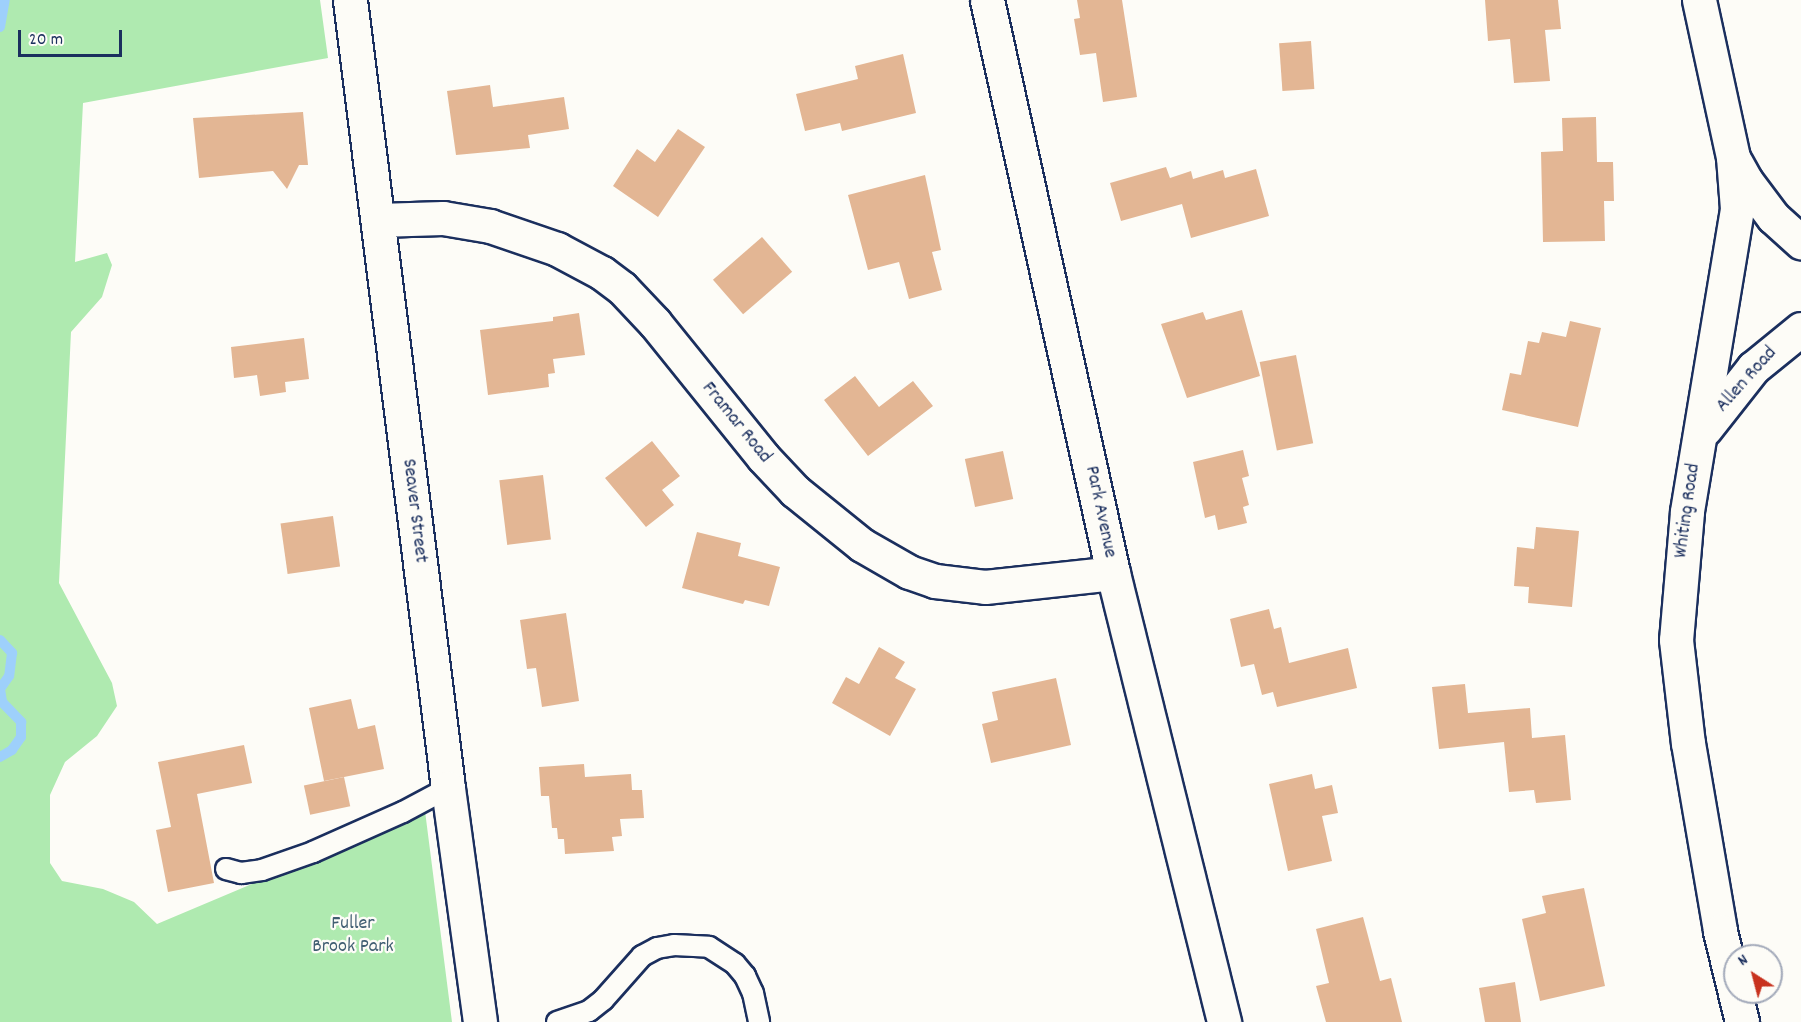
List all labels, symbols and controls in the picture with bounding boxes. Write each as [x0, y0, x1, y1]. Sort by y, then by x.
scale bar [21, 18, 124, 56]
text: 20 m [29, 28, 63, 53]
street label: Allen Road [1711, 342, 1783, 418]
street label: Framar Road [696, 377, 776, 469]
street label: Seaver Street [396, 458, 432, 564]
street label: Whiting Road [1669, 462, 1707, 560]
street label: Park Avenue [1079, 464, 1121, 560]
park label: Fuller Brook Park [312, 912, 394, 959]
north arrow [1723, 944, 1783, 1004]
text: N [1733, 949, 1753, 972]

